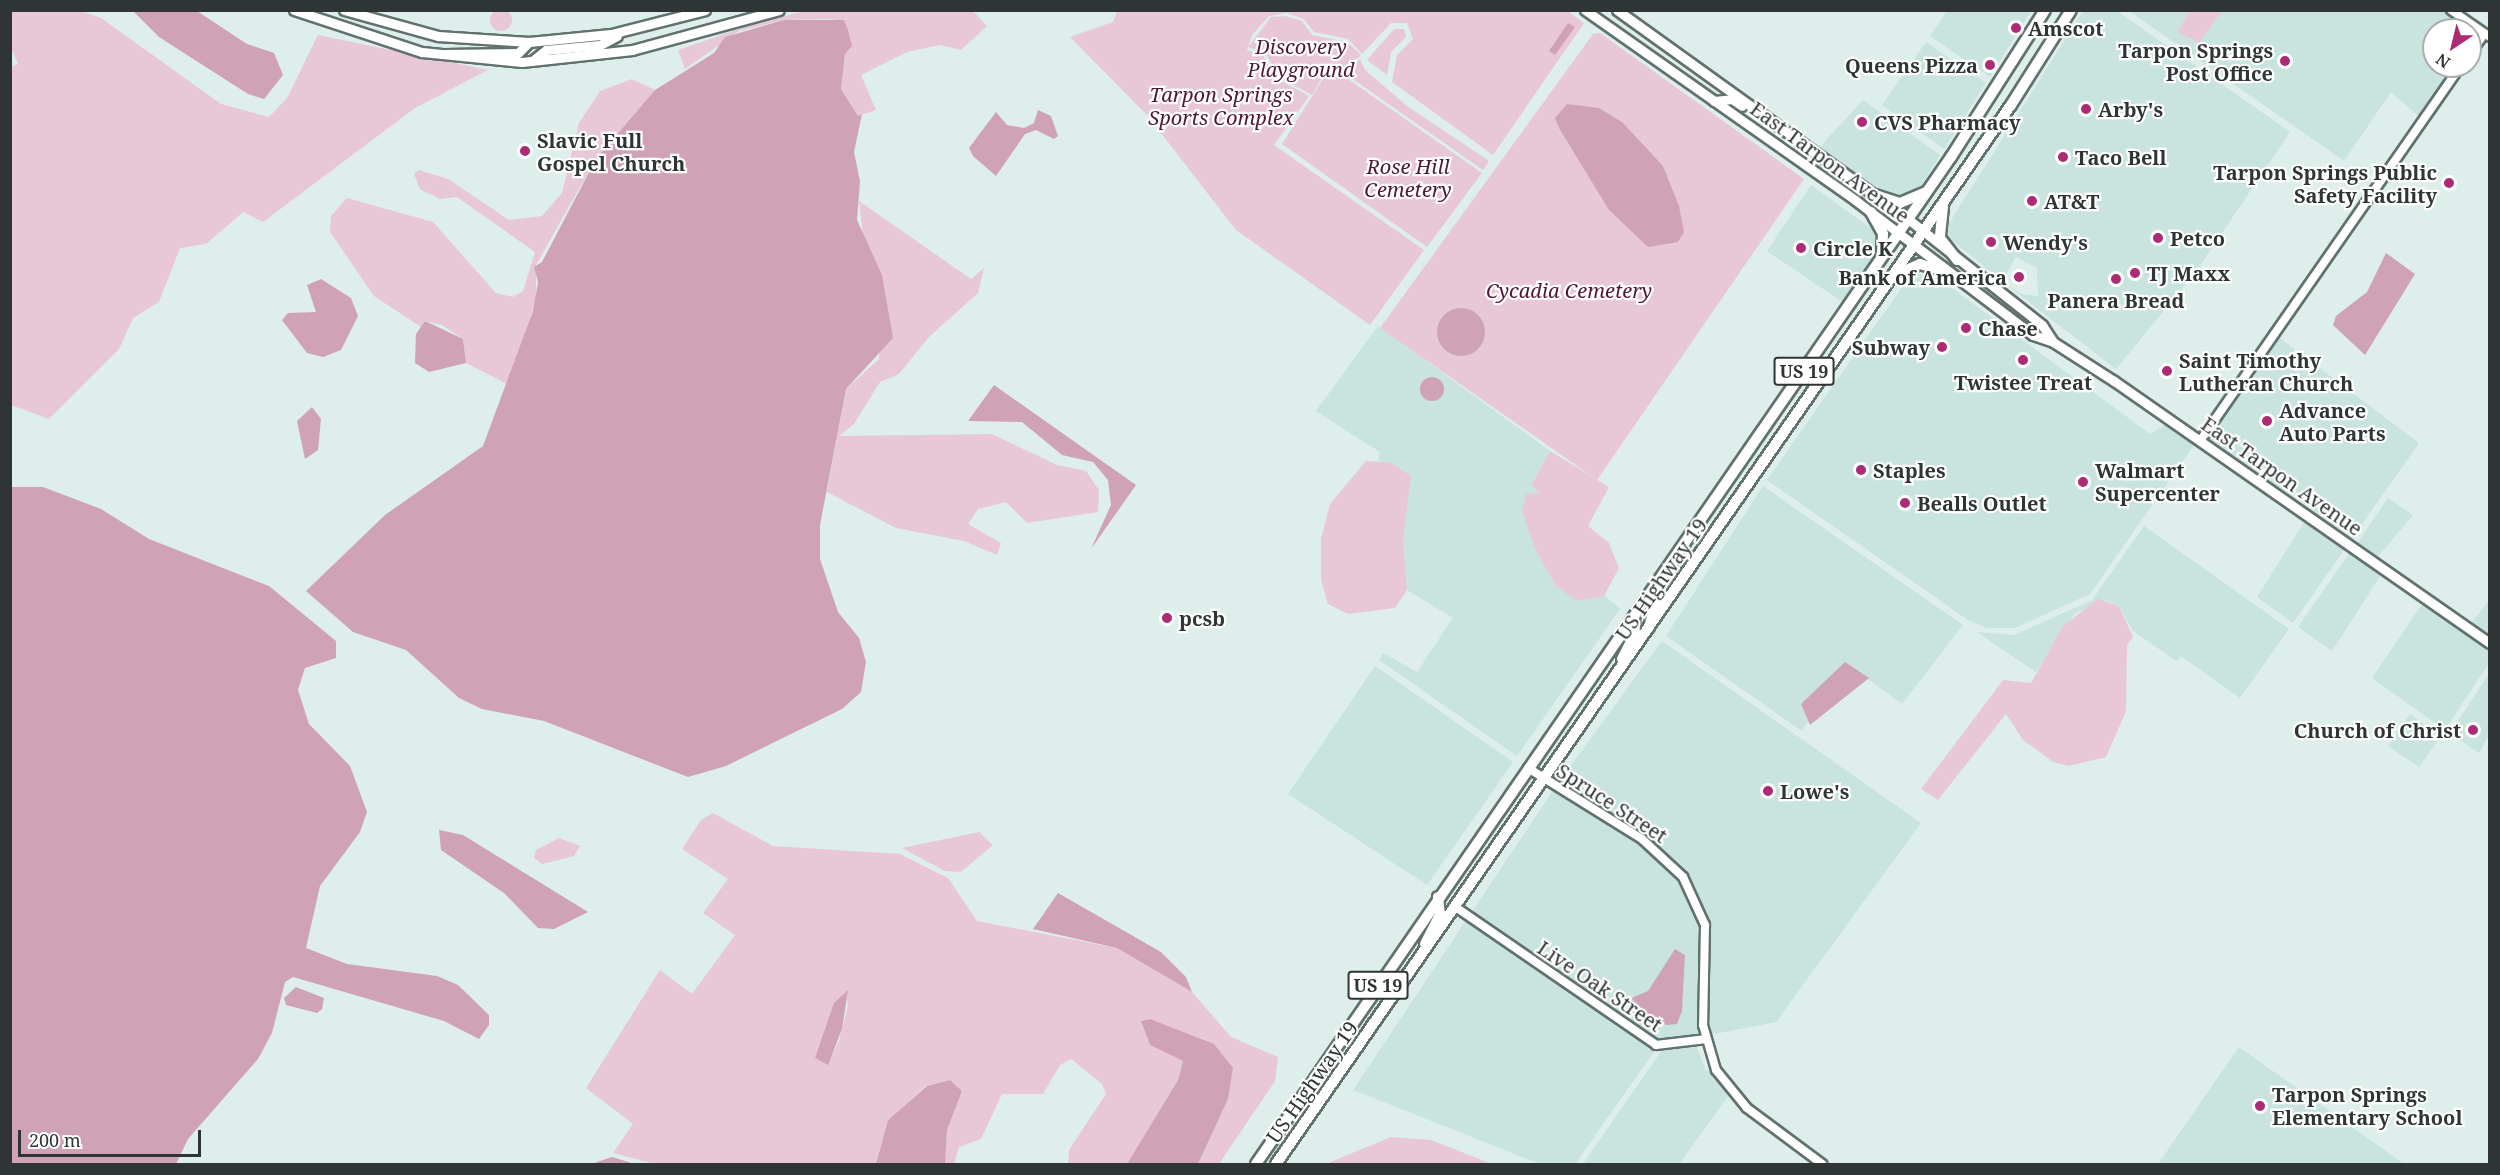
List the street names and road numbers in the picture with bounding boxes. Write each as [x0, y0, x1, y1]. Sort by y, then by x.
street label: East Tarpon Avenue [1746, 96, 1914, 228]
road number: US 19 [1772, 356, 1836, 386]
street label: East Tarpon Avenue [2197, 411, 2367, 541]
street label: US Highway 19 [1610, 514, 1712, 644]
street label: Spruce Street [1552, 758, 1672, 848]
street label: Live Oak Street [1533, 935, 1667, 1037]
road number: US 19 [1346, 970, 1410, 1000]
street label: US Highway 19 [1261, 1017, 1363, 1147]

